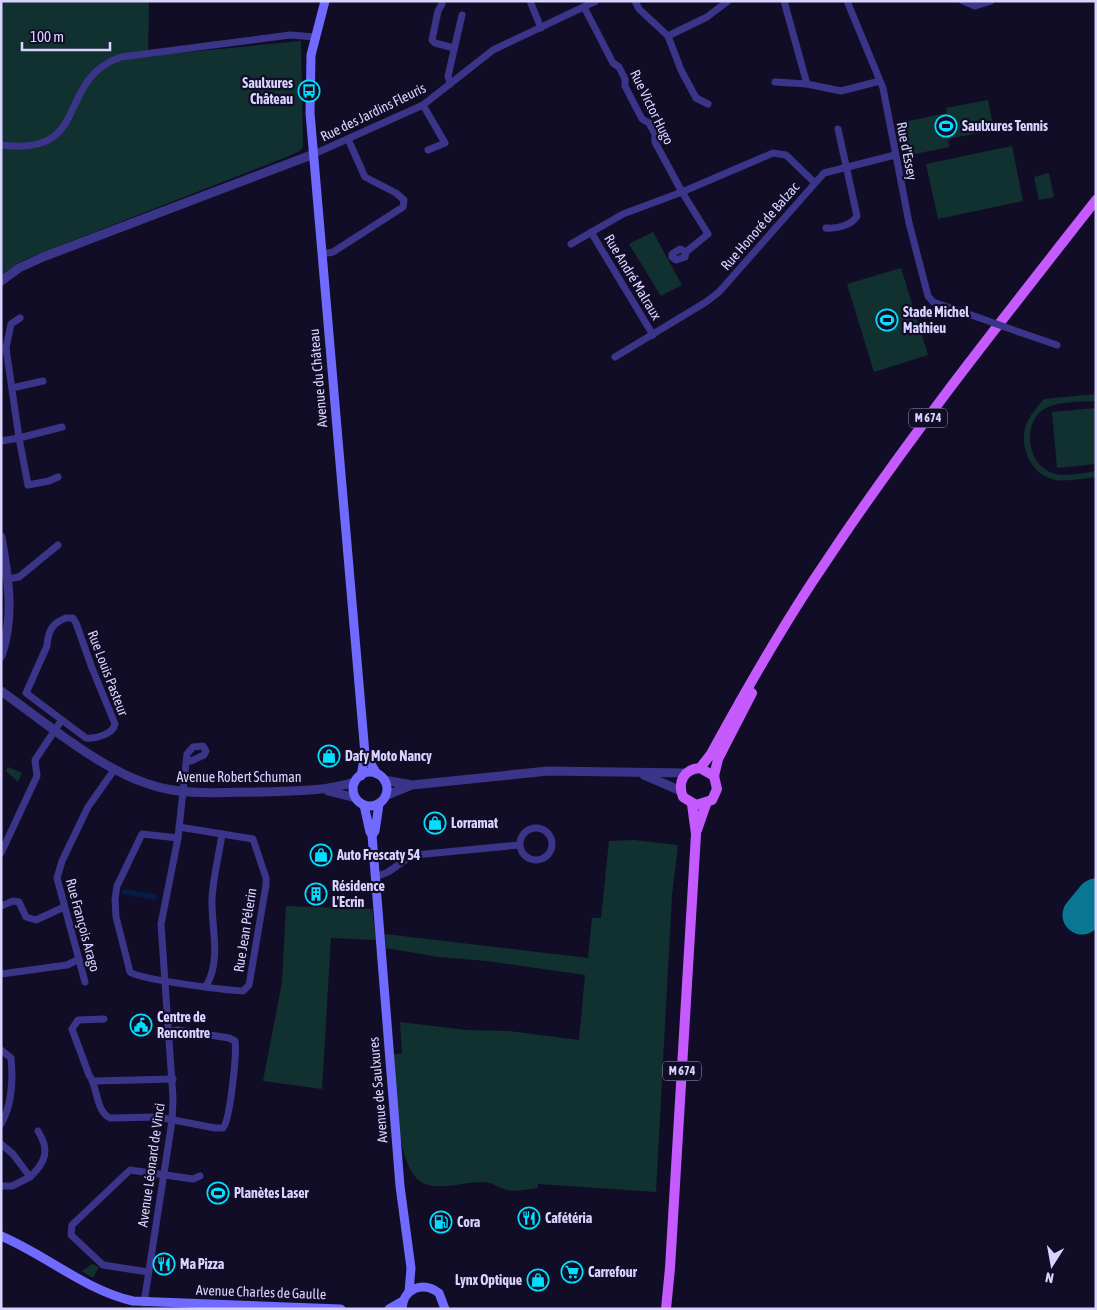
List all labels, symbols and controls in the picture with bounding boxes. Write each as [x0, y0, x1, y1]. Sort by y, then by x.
scale bar [22, 20, 110, 52]
text: 100 m [30, 28, 64, 45]
street label: Rue Victor Hugo [627, 67, 677, 147]
place label: Saulxures Château [242, 75, 293, 107]
bus stop icon: Saulxures Château [297, 79, 321, 103]
street label: Rue des Jardins Fleuris [318, 80, 428, 144]
sports icon: Saulxures Tennis [934, 114, 958, 138]
place label: Saulxures Tennis [962, 118, 1048, 134]
street label: Rue d'Essey [894, 121, 921, 182]
street label: Rue Honoré de Balzac [718, 178, 803, 273]
street label: Rue André Malraux [601, 231, 665, 323]
place label: Stade Michel Mathieu [903, 304, 969, 336]
sports icon: Stade Michel Mathieu [875, 308, 899, 332]
street label: Avenue du Château [306, 328, 330, 428]
road number: M 674 [909, 408, 947, 428]
street label: Rue Louis Pasteur [84, 628, 132, 719]
shop icon: Dafy Moto Nancy [317, 744, 341, 768]
place label: Dafy Moto Nancy [345, 748, 432, 764]
street label: Avenue Robert Schuman [176, 769, 302, 785]
shop icon: Lorramat [423, 811, 447, 835]
place label: Lorramat [451, 815, 498, 831]
shop icon: Auto Frescaty 54 [309, 843, 333, 867]
place label: Auto Frescaty 54 [336, 847, 421, 863]
street label: Rue François Arago [63, 877, 103, 973]
place label: Résidence L'Ecrin [332, 878, 385, 910]
building icon: Résidence L'Ecrin [304, 882, 328, 906]
street label: Rue Jean Pélerin [230, 887, 260, 973]
place label: Centre de Rencontre [157, 1009, 210, 1041]
public building icon: Centre de Rencontre [129, 1013, 153, 1037]
street label: Avenue de Saulxures [365, 1036, 391, 1144]
road number: M 674 [663, 1062, 701, 1080]
street label: Avenue Léonard de Vinci [134, 1102, 168, 1228]
sports icon: Planètes Laser [206, 1181, 230, 1205]
place label: Planètes Laser [234, 1185, 310, 1201]
restaurant icon: Cafétéria [517, 1206, 541, 1230]
fuel station icon: Cora [429, 1210, 453, 1234]
place label: Cafétéria [545, 1210, 593, 1226]
place label: Cora [457, 1214, 481, 1230]
north arrow [1027, 1240, 1077, 1290]
restaurant icon: Ma Pizza [152, 1252, 176, 1276]
place label: Ma Pizza [180, 1256, 225, 1272]
supermarket icon: Carrefour [560, 1260, 584, 1284]
place label: Carrefour [588, 1264, 638, 1280]
shop icon: Lynx Optique [526, 1268, 550, 1292]
text: N [1044, 1269, 1055, 1286]
place label: Lynx Optique [455, 1272, 522, 1288]
street label: Avenue Charles de Gaulle [196, 1282, 326, 1302]

